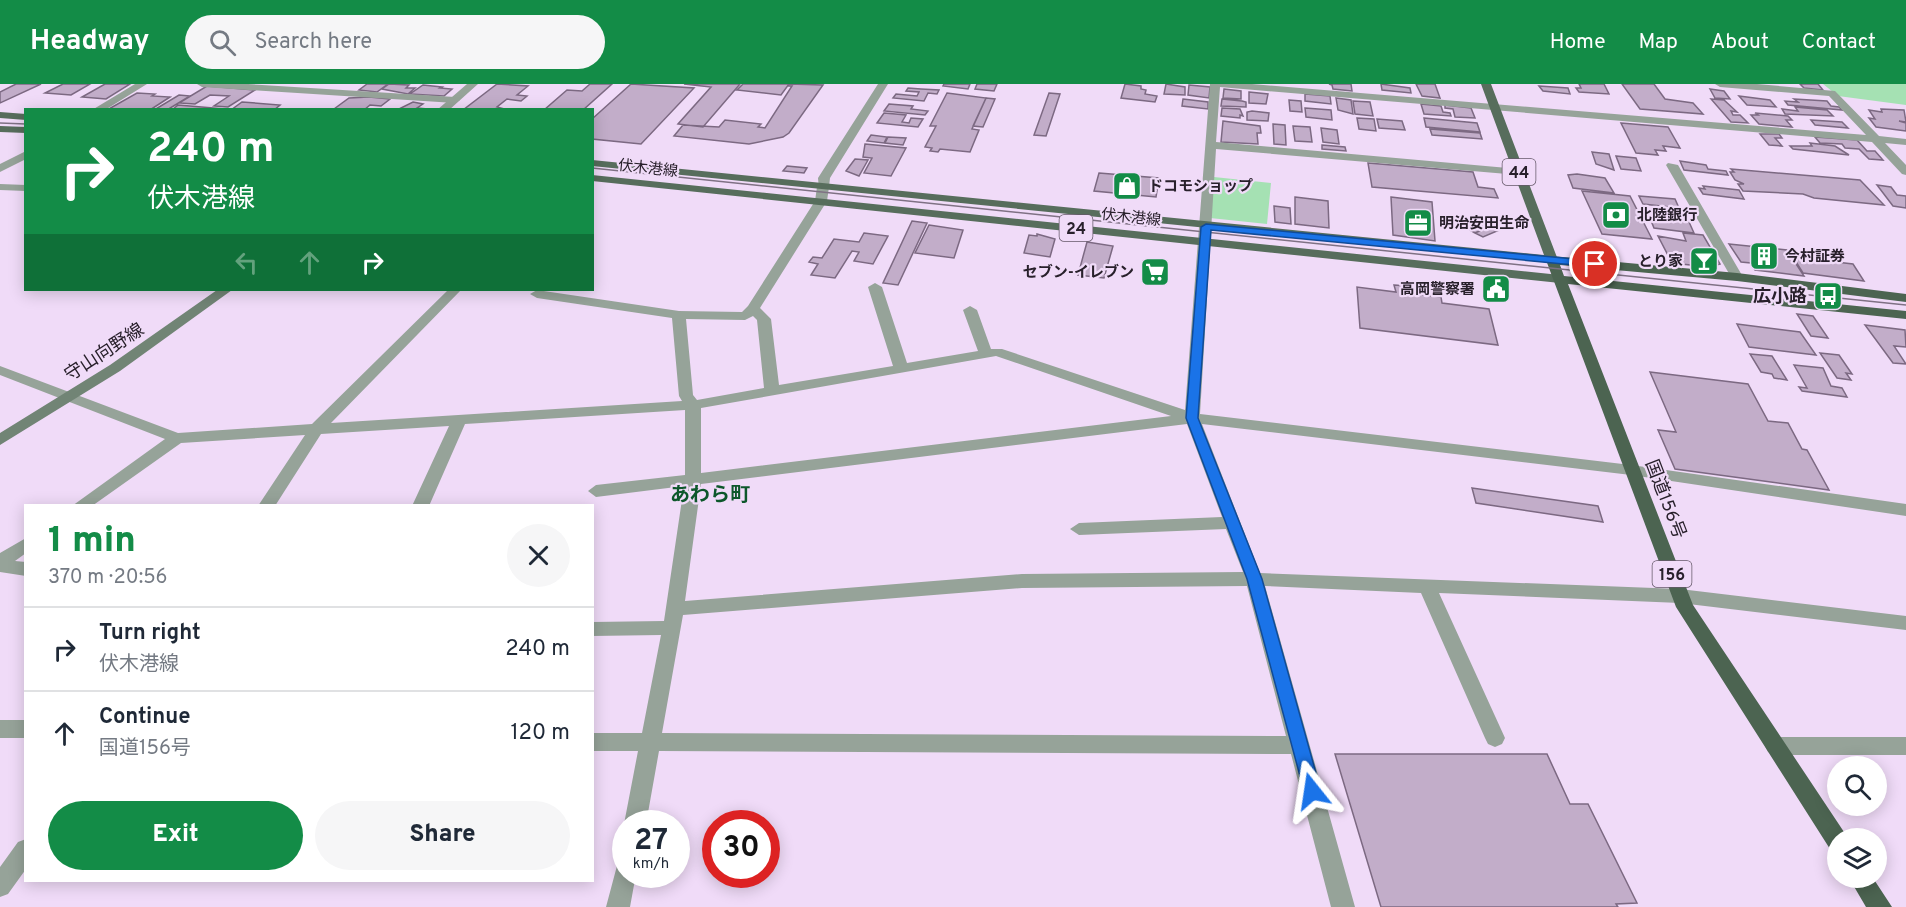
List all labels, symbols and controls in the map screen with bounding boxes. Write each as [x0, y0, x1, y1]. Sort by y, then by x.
search box [185, 15, 605, 69]
text: Headway [30, 24, 149, 60]
icon: search [206, 26, 239, 59]
text: Search here [254, 29, 372, 56]
text: Home [1550, 29, 1606, 56]
text: Map [1639, 29, 1678, 56]
text: About [1711, 29, 1769, 56]
text: Contact [1802, 29, 1876, 56]
text: 240 m [147, 124, 275, 177]
icon: right [48, 132, 126, 210]
street label: 伏木港線 [617, 157, 679, 182]
road number: 44 [1502, 159, 1536, 185]
shop icon: ドコモショップ [1111, 170, 1143, 202]
place label: ドコモショップ [1148, 178, 1253, 197]
text: 伏木港線 [147, 183, 255, 217]
bank icon: 北陸銀行 [1600, 199, 1632, 231]
street label: 伏木港線 [1100, 206, 1162, 231]
office icon: 明治安田生命 [1402, 207, 1434, 239]
place label: 北陸銀行 [1637, 207, 1697, 226]
road number: 24 [1060, 215, 1092, 241]
place label: 明治安田生命 [1439, 215, 1530, 234]
pin [1569, 238, 1620, 289]
building icon: 今村証券 [1748, 240, 1780, 272]
bar icon: とり家 [1688, 245, 1720, 277]
icon: left [230, 246, 263, 279]
icon: ahead [293, 246, 326, 279]
icon: right [356, 246, 389, 279]
icon: arrive [1578, 247, 1611, 280]
place label: 今村証券 [1785, 247, 1845, 267]
place label: とり家 [1638, 253, 1683, 272]
supermarket icon: セブン-イレブン [1139, 256, 1171, 288]
place label: セブン-イレブン [1023, 263, 1134, 283]
public building icon: 高岡警察署 [1480, 273, 1512, 305]
bus stop icon: 広小路 [1812, 280, 1844, 312]
place label: 高岡警察署 [1400, 281, 1475, 300]
place label: 広小路 [1753, 286, 1807, 309]
street label: 守山向野線 [61, 319, 149, 387]
street label: 国道156号 [1639, 457, 1690, 542]
district label: あわら町 [670, 483, 750, 509]
text: 1 min [48, 519, 136, 565]
button: close [507, 524, 570, 587]
road number: 156 [1652, 561, 1692, 587]
text: 370 m · 20:56 [48, 565, 168, 591]
text: Turn right [99, 620, 201, 647]
icon: right [48, 633, 81, 666]
text: 240 m [505, 636, 570, 663]
text: 伏木港線 [99, 652, 179, 678]
text: Continue [99, 704, 190, 731]
icon: ahead [48, 717, 81, 750]
text: 120 m [510, 720, 570, 747]
text: 国道156号 [99, 736, 191, 762]
map controls [1827, 756, 1887, 888]
button: search [1827, 756, 1887, 816]
position arrow [1280, 759, 1344, 823]
button: Exit [48, 801, 303, 870]
button: Share [315, 801, 570, 870]
speed limit sign: 30 [702, 810, 780, 888]
text: 27 [634, 823, 668, 860]
button: layers [1827, 828, 1887, 888]
text: km/h [633, 855, 669, 874]

